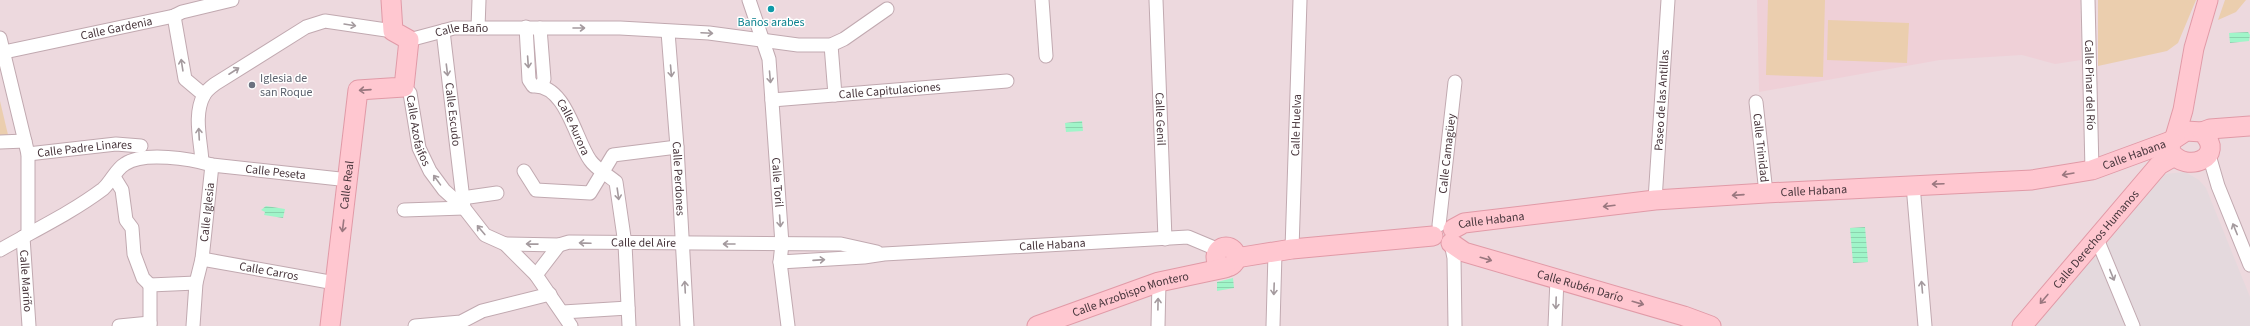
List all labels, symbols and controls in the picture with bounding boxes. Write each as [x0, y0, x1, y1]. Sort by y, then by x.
marker: Baños arabes [766, 4, 776, 14]
street label: Calle Gardenia [79, 12, 154, 44]
place label: Baños arabes [737, 14, 805, 31]
street label: Calle Baño [433, 20, 488, 41]
one-way arrow [343, 21, 356, 29]
one-way arrow [572, 24, 585, 32]
one-way arrow [700, 29, 713, 37]
street label: Calle Pinar del Río [2080, 39, 2100, 131]
street label: Paseo de las Antillas [1650, 49, 1673, 151]
one-way arrow [525, 55, 532, 68]
one-way arrow [178, 59, 186, 72]
one-way arrow [443, 63, 451, 76]
one-way arrow [667, 64, 674, 77]
one-way arrow [228, 67, 239, 75]
place label: Iglesia de san Roque [260, 70, 312, 101]
one-way arrow [767, 70, 774, 83]
street label: Calle Capitulaciones [838, 78, 941, 103]
marker: Iglesia de san Roque [247, 80, 257, 90]
street label: Calle Escudo [441, 82, 465, 147]
one-way arrow [359, 86, 372, 93]
street label: Calle Genil [1151, 92, 1170, 146]
street label: Calle Azofaifos [402, 94, 435, 169]
street label: Calle Huelva [1286, 94, 1305, 156]
street label: Calle Aurora [553, 95, 594, 158]
street label: Calle Camagüey [1434, 112, 1460, 194]
street label: Calle Trinidad [1749, 112, 1773, 183]
one-way arrow [196, 128, 203, 141]
street label: Calle Padre Linares [36, 135, 133, 161]
street label: Calle Habana [2100, 135, 2168, 174]
street label: Calle Perdones [668, 141, 689, 216]
street label: Calle Toril [767, 157, 788, 208]
street label: Calle Peseta [244, 160, 307, 184]
street label: Calle Real [335, 160, 358, 210]
one-way arrow [2061, 170, 2074, 178]
one-way arrow [432, 175, 441, 186]
street label: Calle Habana [1780, 181, 1847, 201]
one-way arrow [1932, 181, 1945, 188]
street label: Calle Iglesia [195, 182, 219, 243]
street label: Calle Derechos Humanos [2049, 186, 2143, 292]
one-way arrow [614, 187, 622, 200]
one-way arrow [1732, 191, 1745, 198]
one-way arrow [1603, 202, 1616, 210]
street label: Calle Habana [1455, 207, 1525, 233]
one-way arrow [777, 214, 784, 227]
one-way arrow [339, 219, 347, 232]
one-way arrow [2231, 223, 2239, 235]
one-way arrow [477, 224, 486, 235]
street label: Calle del Aire [611, 234, 676, 251]
street label: Calle Habana [1019, 234, 1086, 255]
one-way arrow [579, 239, 592, 246]
one-way arrow [723, 240, 736, 248]
one-way arrow [526, 241, 539, 248]
street label: Calle Mariño [15, 249, 37, 313]
one-way arrow [1479, 256, 1492, 263]
street label: Calle Carros [238, 257, 300, 285]
one-way arrow [812, 257, 825, 264]
street label: Calle Rubén Darío [1535, 265, 1626, 307]
street label: Calle Arzobispo Montero [1070, 267, 1190, 321]
one-way arrow [2109, 269, 2116, 281]
one-way arrow [682, 281, 689, 294]
one-way arrow [1918, 281, 1925, 294]
one-way arrow [1271, 282, 1278, 295]
one-way arrow [2039, 294, 2048, 305]
one-way arrow [1552, 296, 1560, 309]
one-way arrow [1154, 298, 1162, 311]
one-way arrow [1631, 300, 1644, 307]

